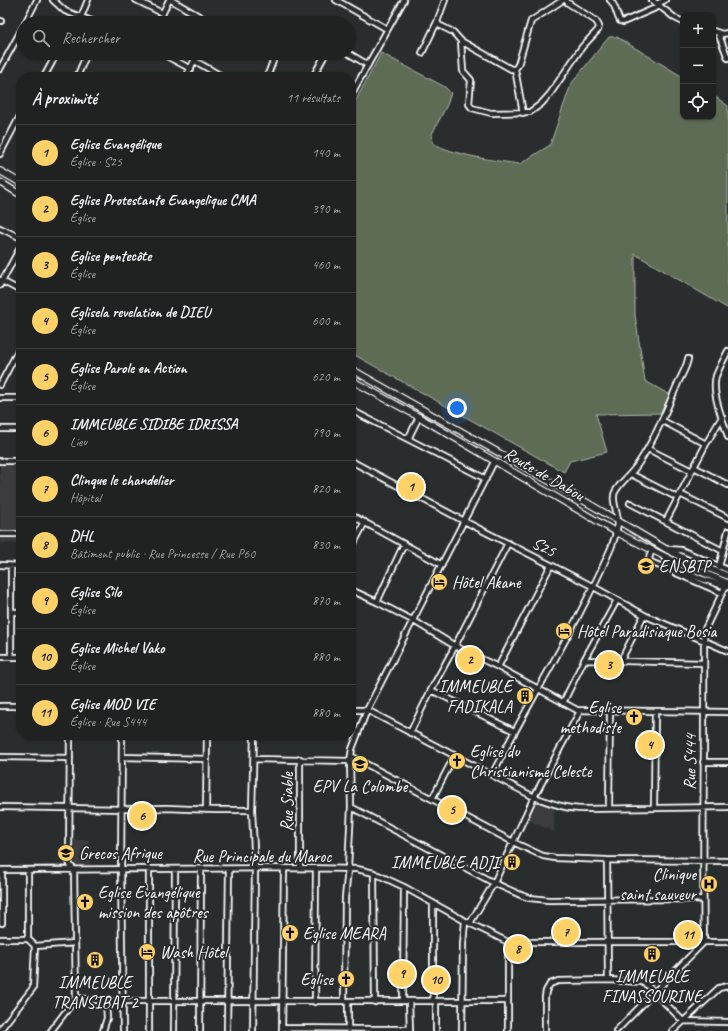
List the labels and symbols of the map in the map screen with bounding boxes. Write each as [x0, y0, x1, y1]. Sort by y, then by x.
your location [447, 398, 467, 418]
street label: Route de Dabou [500, 443, 589, 506]
pin: 1 [398, 472, 424, 502]
street label: S25 [529, 532, 560, 562]
school or university icon: ENSBTP [636, 556, 656, 576]
place label: ENSBTP [659, 556, 712, 577]
hotel icon: Hôtel Akane [429, 572, 449, 592]
place label: Hôtel Akane [452, 572, 522, 593]
hotel icon: Hôtel Paradisiaque Bosia [554, 621, 574, 641]
place label: Hôtel Paradisiaque Bosia [577, 621, 718, 642]
pin: 2 [457, 645, 483, 675]
pin: 3 [596, 650, 622, 680]
place label: IMMEUBLE FADIKALA [438, 676, 514, 717]
building icon: IMMEUBLE FADIKALA [515, 686, 535, 706]
place label: Eglise methodiste [560, 697, 622, 738]
church icon: Eglise methodiste [624, 707, 644, 727]
pin: 4 [637, 730, 663, 760]
street label: Rue S444 [679, 732, 701, 790]
place label: Eglise du Christianisme Celeste [470, 741, 593, 782]
church icon: Eglise du Christianisme Celeste [447, 751, 467, 771]
school or university icon: EPV La Colombe [350, 754, 370, 774]
street label: Rue Siable [277, 771, 298, 832]
place label: EPV La Colombe [313, 776, 409, 797]
pin: 5 [439, 795, 465, 825]
pin: 6 [129, 801, 155, 831]
school or university icon: Grecos Afrique [56, 843, 76, 863]
place label: Grecos Afrique [79, 843, 163, 864]
street label: Rue Principale du Maroc [193, 846, 332, 867]
place label: IMMEUBLE ADJI [391, 852, 502, 873]
building icon: IMMEUBLE ADJI [502, 852, 522, 872]
place label: Clinique saint sauveur [620, 864, 698, 905]
hospital icon: Clinique saint sauveur [699, 874, 719, 894]
place label: Eglise Evangélique mission des apôtres [98, 882, 210, 923]
church icon: Eglise Evangélique mission des apôtres [75, 892, 95, 912]
pin: 7 [553, 917, 579, 947]
pin: 11 [675, 920, 701, 950]
church icon: Eglise MEARA [280, 923, 300, 943]
place label: Eglise MEARA [303, 923, 386, 944]
pin: 8 [505, 934, 531, 964]
hotel icon: Wash Hôtel [137, 942, 157, 962]
place label: Wash Hôtel [160, 942, 230, 963]
building icon: IMMEUBLE FINASSOURINE [642, 944, 662, 964]
building icon: IMMEUBLE TRANSIBAT 2 [85, 950, 105, 970]
pin: 9 [389, 959, 415, 989]
pin: 10 [423, 965, 449, 995]
place label: IMMEUBLE FINASSOURINE [602, 966, 704, 1007]
place label: Eglise [301, 969, 334, 990]
church icon: Eglise [336, 969, 356, 989]
place label: IMMEUBLE TRANSIBAT 2 [52, 972, 139, 1013]

